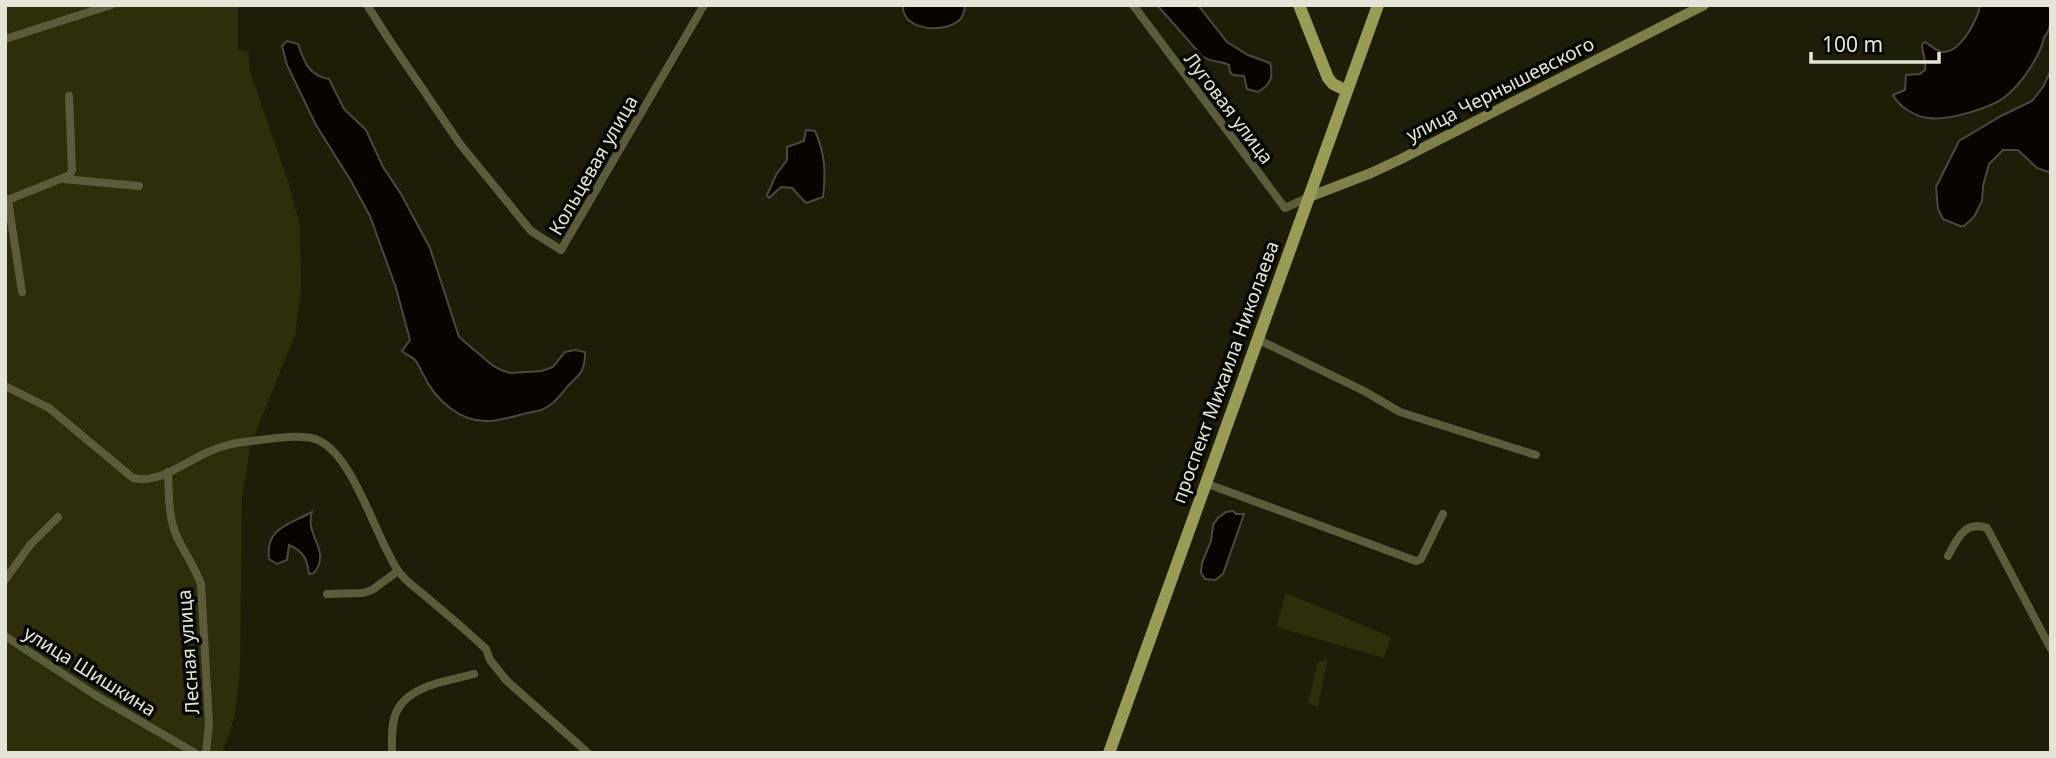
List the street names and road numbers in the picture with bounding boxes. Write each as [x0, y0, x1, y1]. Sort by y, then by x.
street label: улица Чернышевского [1402, 30, 1598, 148]
street label: Луговая улица [1178, 47, 1280, 169]
street label: Кольцевая улица [542, 90, 644, 240]
street label: проспект Михаила Николаева [1165, 237, 1285, 507]
street label: Лесная улица [171, 589, 205, 715]
street label: улица Шишкина [19, 620, 161, 722]

